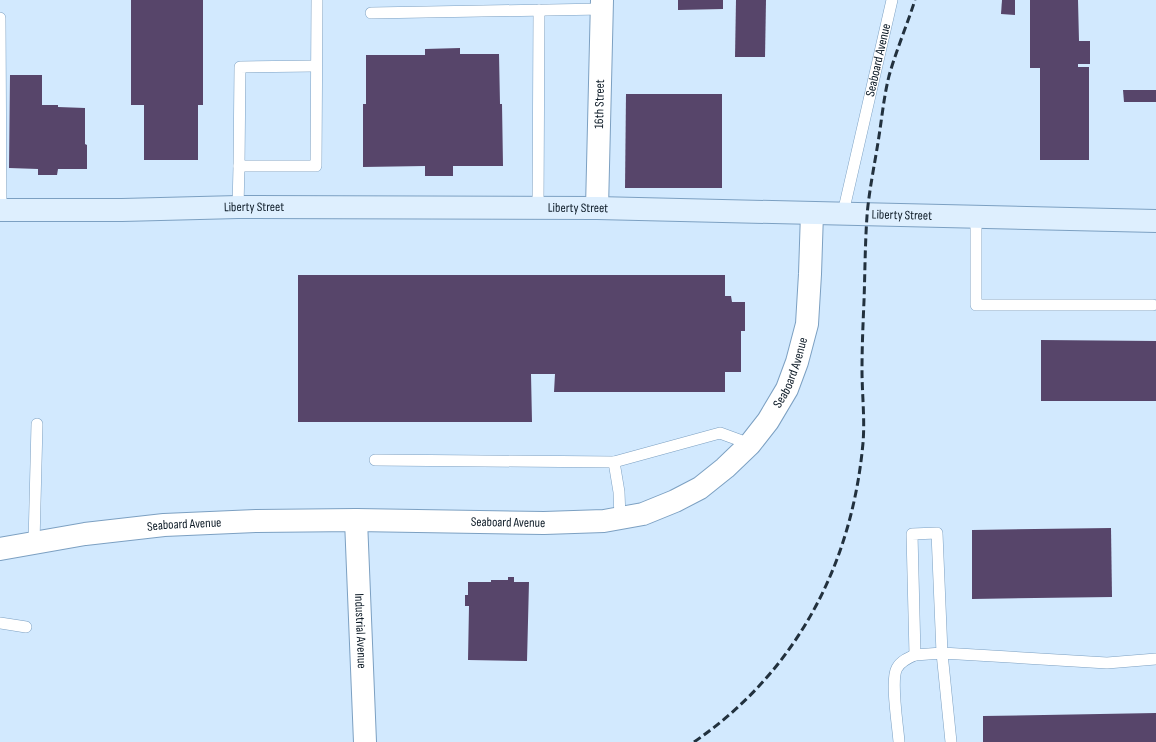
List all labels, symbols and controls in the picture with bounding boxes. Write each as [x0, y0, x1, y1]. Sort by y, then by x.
street label: Seaboard Avenue [862, 22, 894, 98]
street label: 16th Street [591, 79, 608, 129]
street label: Liberty Street [224, 199, 284, 215]
street label: Liberty Street [548, 200, 608, 216]
street label: Liberty Street [872, 206, 932, 224]
street label: Seaboard Avenue [770, 336, 811, 411]
street label: Seaboard Avenue [471, 514, 545, 531]
street label: Seaboard Avenue [146, 515, 222, 535]
street label: Industrial Avenue [351, 593, 370, 669]

